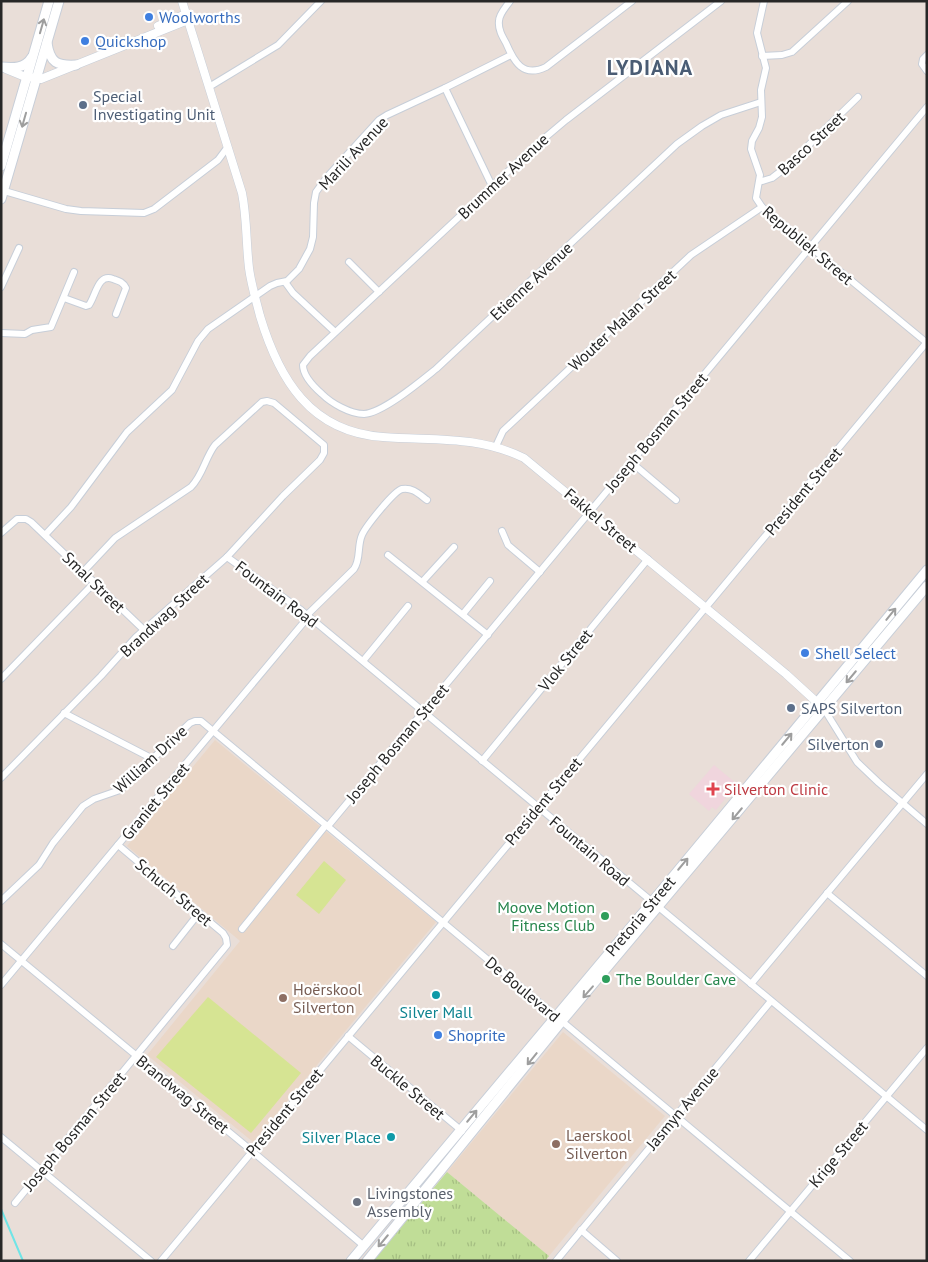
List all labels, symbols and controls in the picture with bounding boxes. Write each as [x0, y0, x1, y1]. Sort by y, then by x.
place label: Woolworths [159, 7, 241, 27]
marker: Woolworths [143, 11, 155, 23]
one-way arrow [38, 19, 47, 35]
place label: Quickshop [95, 31, 166, 51]
marker: Quickshop [79, 35, 91, 47]
district label: LYDIANA [607, 54, 693, 81]
place label: Special Investigating Unit [93, 86, 216, 124]
marker: Special Investigating Unit [77, 99, 89, 111]
street label: Basco Street [773, 106, 849, 179]
one-way arrow [19, 112, 28, 128]
street label: Marili Avenue [314, 112, 392, 194]
street label: Brummer Avenue [454, 129, 552, 223]
street label: Republiek Street [759, 201, 858, 289]
street label: Etienne Avenue [485, 238, 577, 324]
street label: Wouter Malan Street [564, 265, 680, 375]
street label: Joseph Bosman Street [600, 368, 712, 496]
street label: President Street [760, 442, 846, 539]
street label: Fakkel Street [560, 484, 642, 557]
street label: Smal Street [59, 547, 130, 617]
street label: Fountain Road [232, 556, 322, 632]
street label: Brandwag Street [116, 569, 213, 661]
one-way arrow [885, 608, 896, 621]
street label: Vlok Street [533, 624, 597, 696]
place label: Shell Select [815, 643, 896, 663]
marker: Shell Select [799, 647, 811, 659]
one-way arrow [846, 670, 857, 683]
street label: Joseph Bosman Street [341, 679, 453, 807]
place label: SAPS Silverton [801, 698, 902, 718]
marker: SAPS Silverton [785, 702, 797, 714]
street label: William Drive [109, 721, 191, 797]
one-way arrow [781, 733, 793, 746]
place label: Silverton [807, 734, 869, 754]
marker: Silverton [873, 738, 885, 750]
street label: President Street [500, 752, 586, 849]
street label: Graniet Street [117, 758, 194, 844]
place label: Silverton Clinic [724, 779, 828, 799]
marker: Silverton Clinic [706, 782, 720, 796]
one-way arrow [732, 807, 743, 820]
street label: Fountain Road [546, 812, 634, 890]
street label: Schuch Street [131, 854, 217, 930]
one-way arrow [678, 858, 689, 871]
street label: Pretoria Street [601, 871, 680, 960]
place label: Moove Motion Fitness Club [497, 897, 595, 935]
marker: Moove Motion Fitness Club [599, 910, 611, 922]
street label: De Boulevard [482, 952, 564, 1026]
place label: The Boulder Cave [616, 969, 736, 989]
marker: The Boulder Cave [600, 973, 612, 985]
place label: Hoërskool Silverton [293, 979, 362, 1017]
one-way arrow [582, 986, 594, 999]
marker: Silver Mall [430, 989, 442, 1001]
marker: Hoërskool Silverton [277, 992, 289, 1004]
place label: Silver Mall [400, 1002, 473, 1022]
place label: Shoprite [448, 1025, 506, 1045]
marker: Shoprite [432, 1029, 444, 1041]
street label: Buckle Street [367, 1050, 450, 1124]
street label: Brandwag Street [133, 1051, 234, 1138]
one-way arrow [526, 1052, 537, 1065]
street label: Jasmyn Avenue [641, 1062, 723, 1154]
street label: President Street [241, 1063, 327, 1160]
street label: Joseph Bosman Street [18, 1067, 130, 1195]
one-way arrow [467, 1110, 478, 1123]
street label: Krige Street [804, 1116, 872, 1191]
place label: Laerskool Silverton [566, 1125, 632, 1163]
place label: Silver Place [302, 1127, 381, 1147]
marker: Silver Place [385, 1131, 397, 1143]
marker: Laerskool Silverton [550, 1138, 562, 1150]
place label: Livingstones Assembly [367, 1183, 453, 1221]
marker: Livingstones Assembly [351, 1196, 363, 1208]
one-way arrow [377, 1235, 388, 1248]

